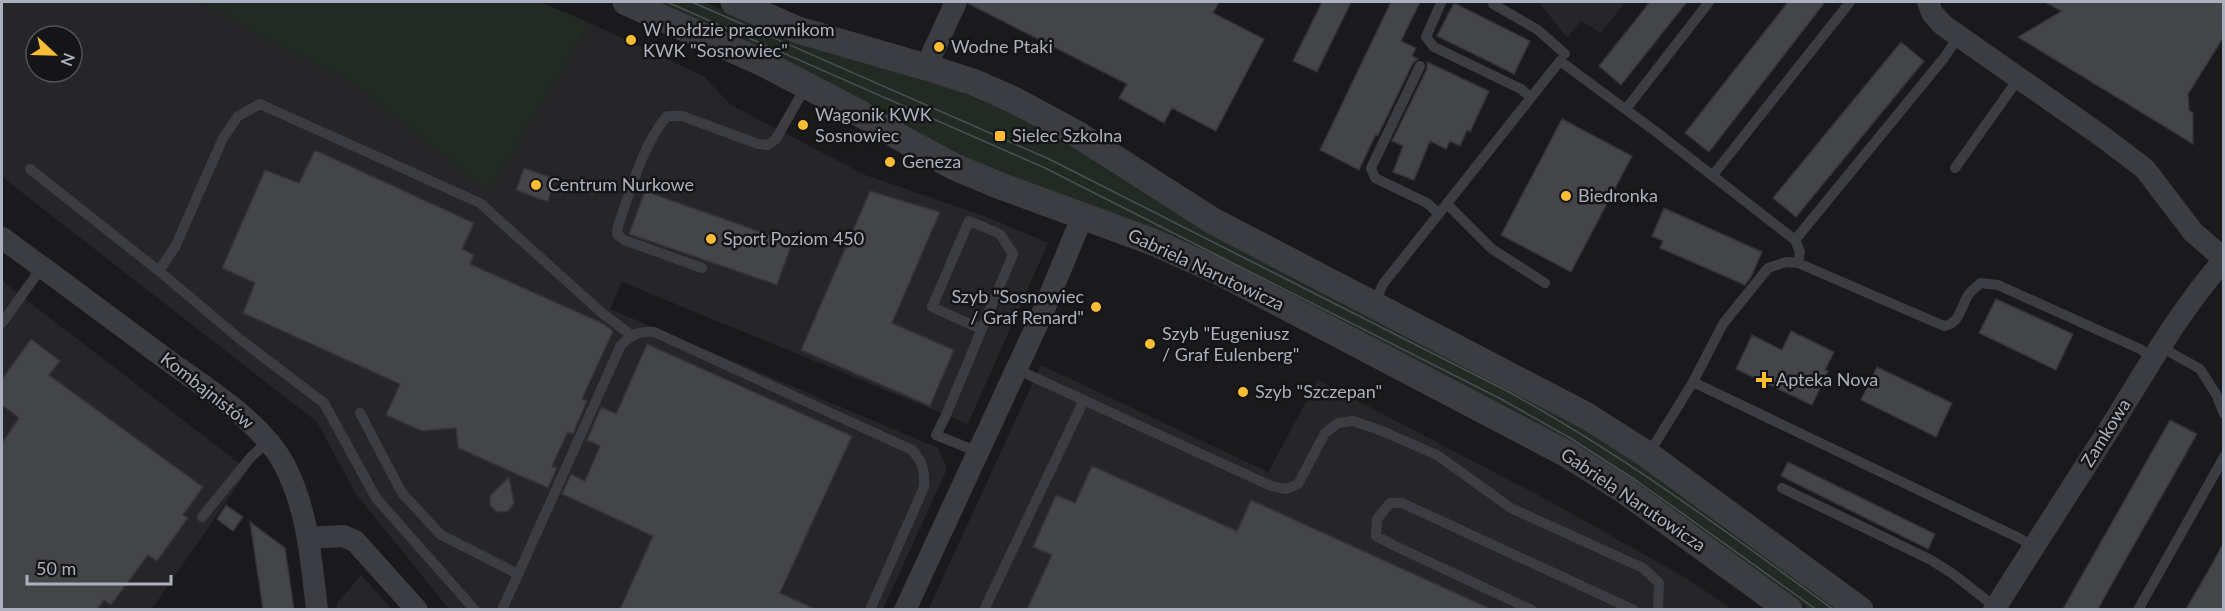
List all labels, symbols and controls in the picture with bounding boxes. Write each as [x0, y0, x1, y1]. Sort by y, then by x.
place label: W hołdzie pracownikom KWK "Sosnowiec" [643, 18, 835, 61]
north arrow [24, 24, 84, 84]
marker: W hołdzie pracownikom KWK "Sosnowiec" [624, 33, 638, 47]
place label: Wodne Ptaki [951, 35, 1053, 57]
marker: Wodne Ptaki [932, 40, 946, 54]
text: N [57, 51, 79, 69]
place label: Wagonik KWK Sosnowiec [815, 103, 932, 146]
marker: Wagonik KWK Sosnowiec [796, 118, 810, 132]
place label: Sielec Szkolna [1012, 124, 1122, 146]
marker: Sielec Szkolna [993, 129, 1007, 143]
place label: Geneza [902, 150, 961, 172]
marker: Geneza [883, 155, 897, 169]
place label: Centrum Nurkowe [548, 173, 694, 195]
marker: Centrum Nurkowe [529, 178, 543, 192]
place label: Biedronka [1578, 184, 1658, 206]
marker: Biedronka [1559, 189, 1573, 203]
street label: Gabriela Narutowicza [1125, 223, 1288, 315]
place label: Sport Poziom 450 [723, 227, 864, 249]
marker: Sport Poziom 450 [704, 232, 718, 246]
place label: Szyb "Sosnowiec / Graf Renard" [951, 285, 1084, 328]
marker: Szyb "Sosnowiec / Graf Renard" [1089, 300, 1103, 314]
place label: Szyb "Eugeniusz / Graf Eulenberg" [1162, 322, 1299, 365]
marker: Szyb "Eugeniusz / Graf Eulenberg" [1143, 337, 1157, 351]
street label: Kombajnistów [157, 347, 259, 433]
place label: Apteka Nova [1776, 368, 1878, 390]
marker: Apteka Nova [1757, 373, 1771, 387]
place label: Szyb "Szczepan" [1255, 380, 1382, 402]
marker: Szyb "Szczepan" [1236, 385, 1250, 399]
street label: Zamkowa [2076, 394, 2135, 471]
street label: Gabriela Narutowicza [1557, 443, 1710, 556]
scale bar [27, 548, 171, 586]
text: 50 m [36, 557, 76, 579]

